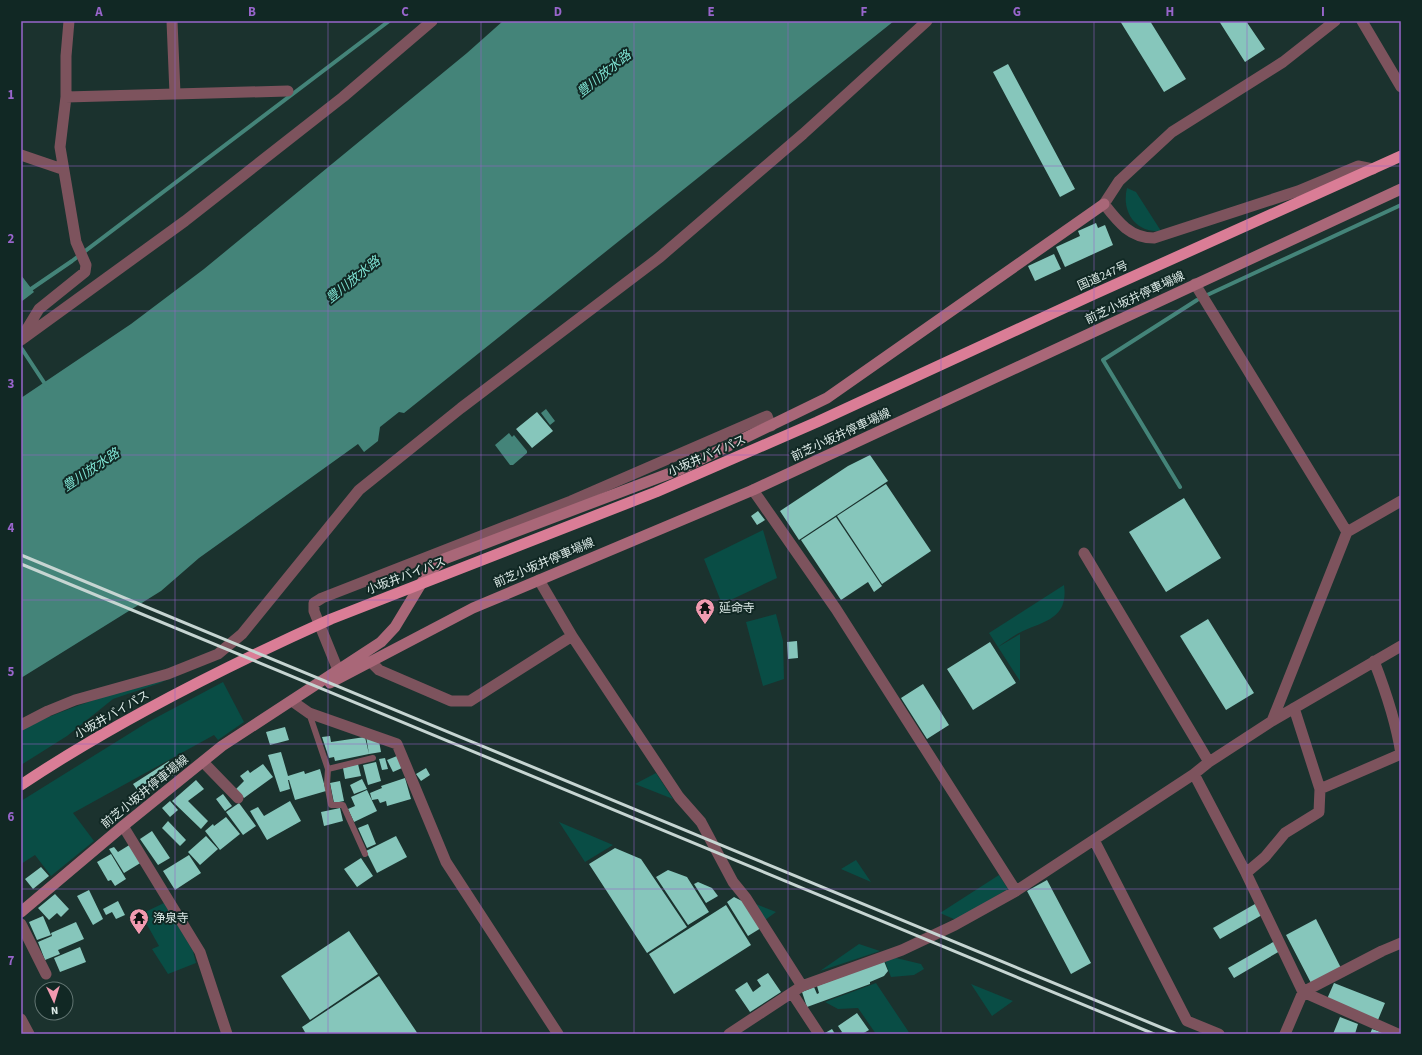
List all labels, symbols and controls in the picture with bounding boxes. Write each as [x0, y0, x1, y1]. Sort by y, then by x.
text: A [94, 3, 103, 21]
text: B [248, 3, 256, 21]
text: C [401, 3, 409, 21]
text: D [554, 3, 562, 21]
text: E [707, 3, 715, 21]
text: F [861, 3, 868, 21]
text: G [1013, 3, 1021, 21]
text: H [1166, 3, 1174, 21]
text: I [1321, 3, 1325, 21]
water label: 豊川放水路 [573, 46, 636, 101]
text: 1 [8, 86, 15, 104]
text: 2 [8, 230, 15, 248]
water label: 豊川放水路 [322, 252, 385, 307]
street label: 国道247号 [1075, 257, 1131, 295]
street label: 前芝小坂井停車場線 [1082, 267, 1188, 329]
text: 3 [8, 375, 15, 393]
street label: 前芝小坂井停車場線 [788, 404, 894, 466]
street label: 小坂井バイパス [665, 431, 749, 481]
water label: 豊川放水路 [59, 444, 124, 496]
text: 4 [8, 519, 15, 537]
street label: 前芝小坂井停車場線 [491, 534, 597, 592]
street label: 小坂井バイパス [364, 553, 448, 599]
temple icon: 延命寺 [694, 597, 716, 625]
place label: 延命寺 [719, 600, 755, 617]
text: 5 [8, 663, 15, 681]
street label: 小坂井バイパス [71, 687, 153, 743]
street label: 前芝小坂井停車場線 [98, 751, 192, 833]
text: 6 [8, 808, 15, 826]
temple icon: 浄泉寺 [128, 907, 150, 935]
place label: 浄泉寺 [153, 910, 189, 927]
text: 7 [8, 952, 15, 970]
north arrow [34, 981, 74, 1021]
text: N [50, 1003, 59, 1018]

